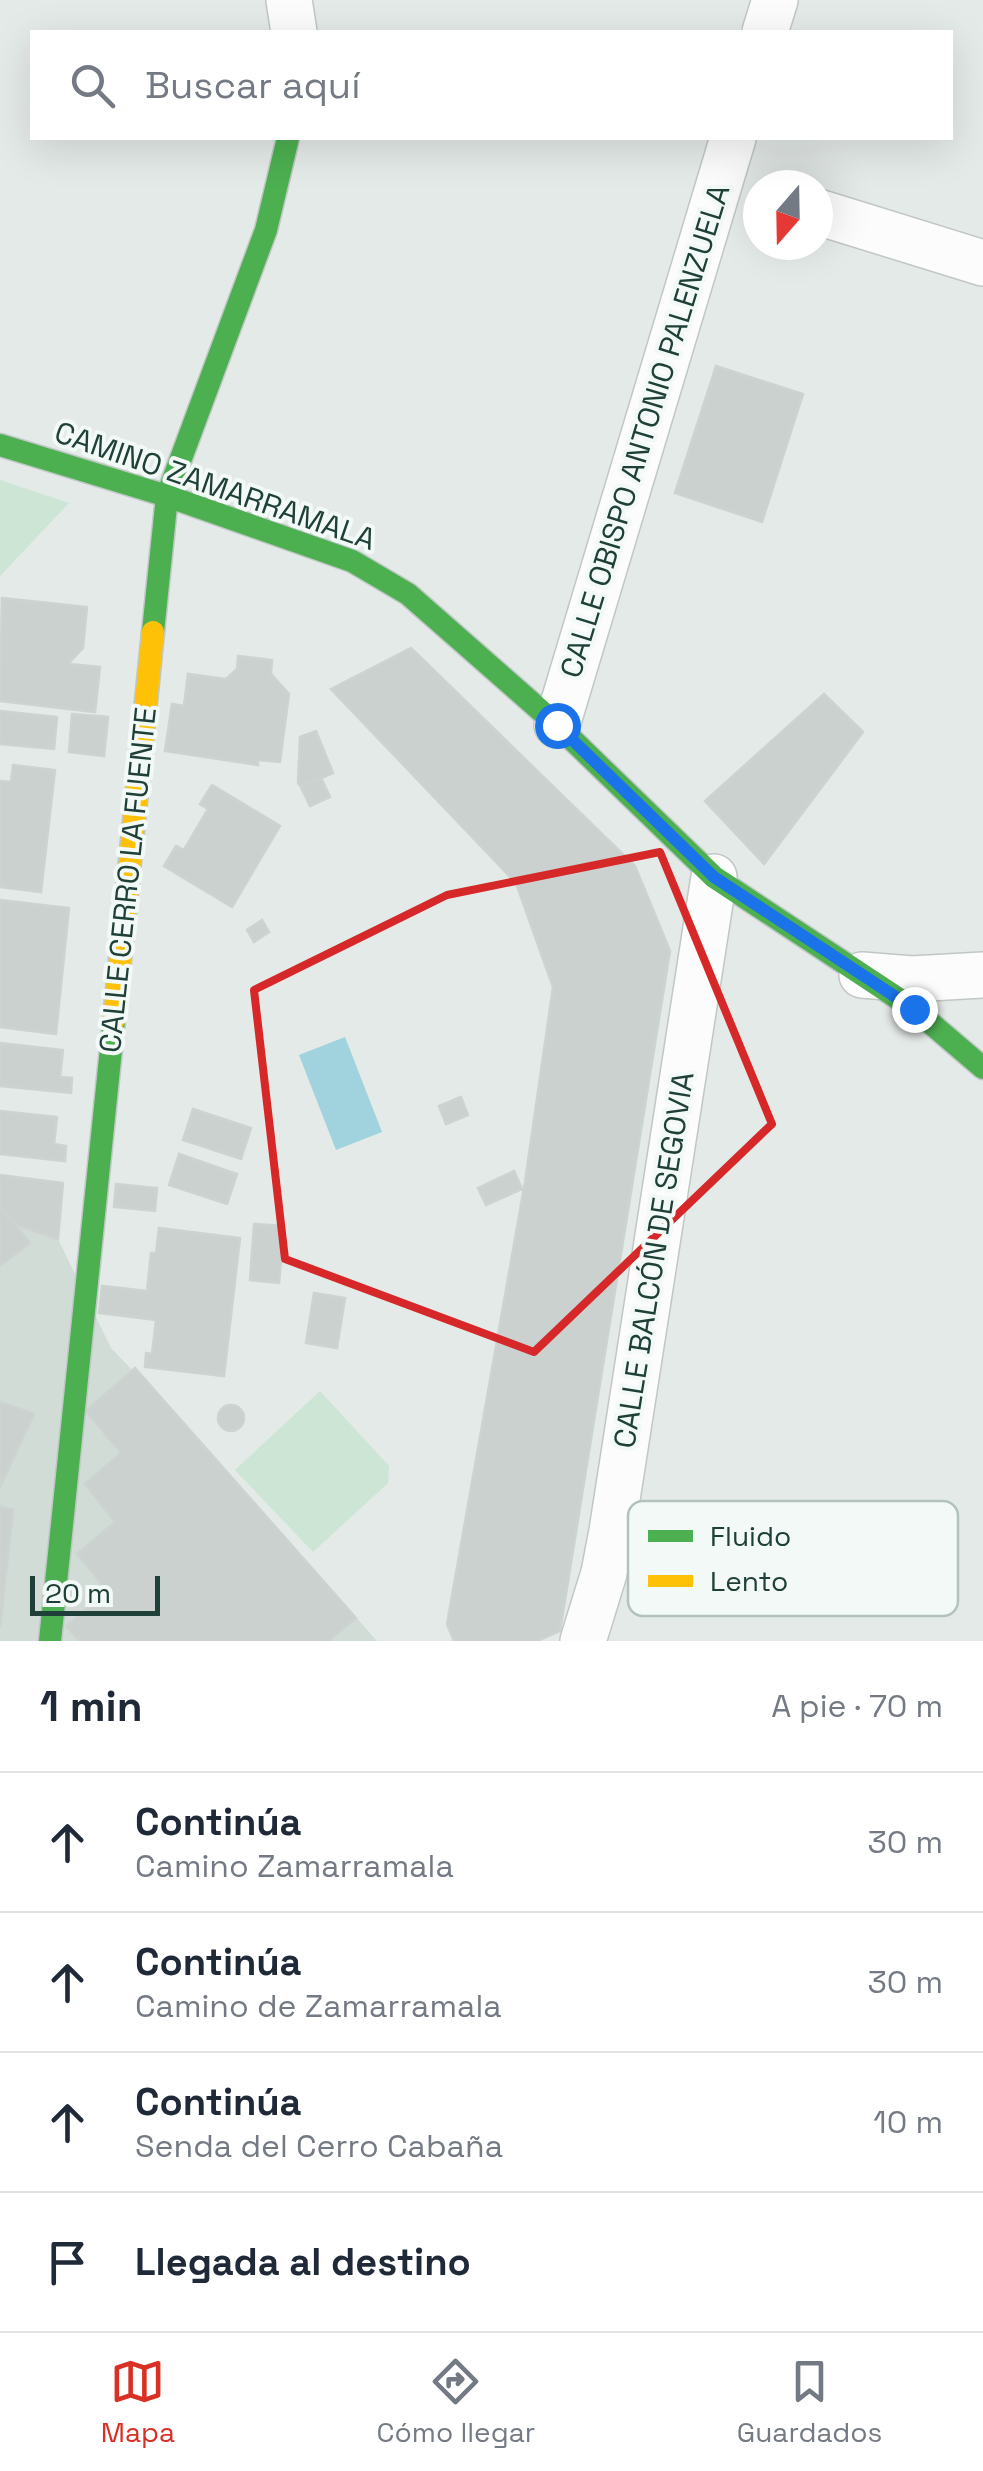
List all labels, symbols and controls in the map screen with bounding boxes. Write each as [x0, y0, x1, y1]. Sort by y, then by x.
search box [30, 30, 953, 140]
icon: search [65, 58, 120, 113]
text: Buscar aquí [145, 61, 360, 109]
north arrow [743, 170, 833, 260]
street label: CALLE OBISPO ANTONIO PALENZUELA [551, 179, 738, 682]
street label: CAMINO ZAMARRAMALA [50, 412, 381, 559]
route start [535, 703, 581, 749]
street label: CALLE CERRO LA FUENTE [90, 705, 165, 1055]
route end [892, 987, 938, 1033]
street label: CALLE BALCÓN DE SEGOVIA [604, 1069, 703, 1451]
legend [628, 1501, 958, 1616]
text: Fluido [710, 1518, 791, 1554]
text: Lento [710, 1563, 788, 1599]
scale bar [30, 1571, 160, 1616]
text: 20 m [45, 1575, 111, 1611]
text: 1 min [40, 1680, 143, 1733]
text: A pie · 70 m [771, 1686, 943, 1726]
text: Continúa [135, 1798, 302, 1846]
icon: ahead [40, 1815, 95, 1870]
text: 30 m [867, 1822, 943, 1862]
text: Camino Zamarramala [135, 1846, 454, 1886]
text: Continúa [135, 1938, 302, 1986]
icon: ahead [40, 1955, 95, 2010]
text: 30 m [867, 1962, 943, 2002]
text: Camino de Zamarramala [135, 1986, 502, 2026]
text: Continúa [135, 2078, 302, 2126]
icon: ahead [40, 2095, 95, 2150]
text: 10 m [873, 2102, 943, 2142]
text: Senda del Cerro Cabaña [135, 2126, 503, 2166]
icon: arrive [40, 2235, 95, 2290]
text: Llegada al destino [135, 2238, 471, 2286]
tab: Mapa [101, 2354, 175, 2450]
tab: Cómo llegar [377, 2354, 535, 2450]
tab: Guardados [737, 2354, 882, 2450]

